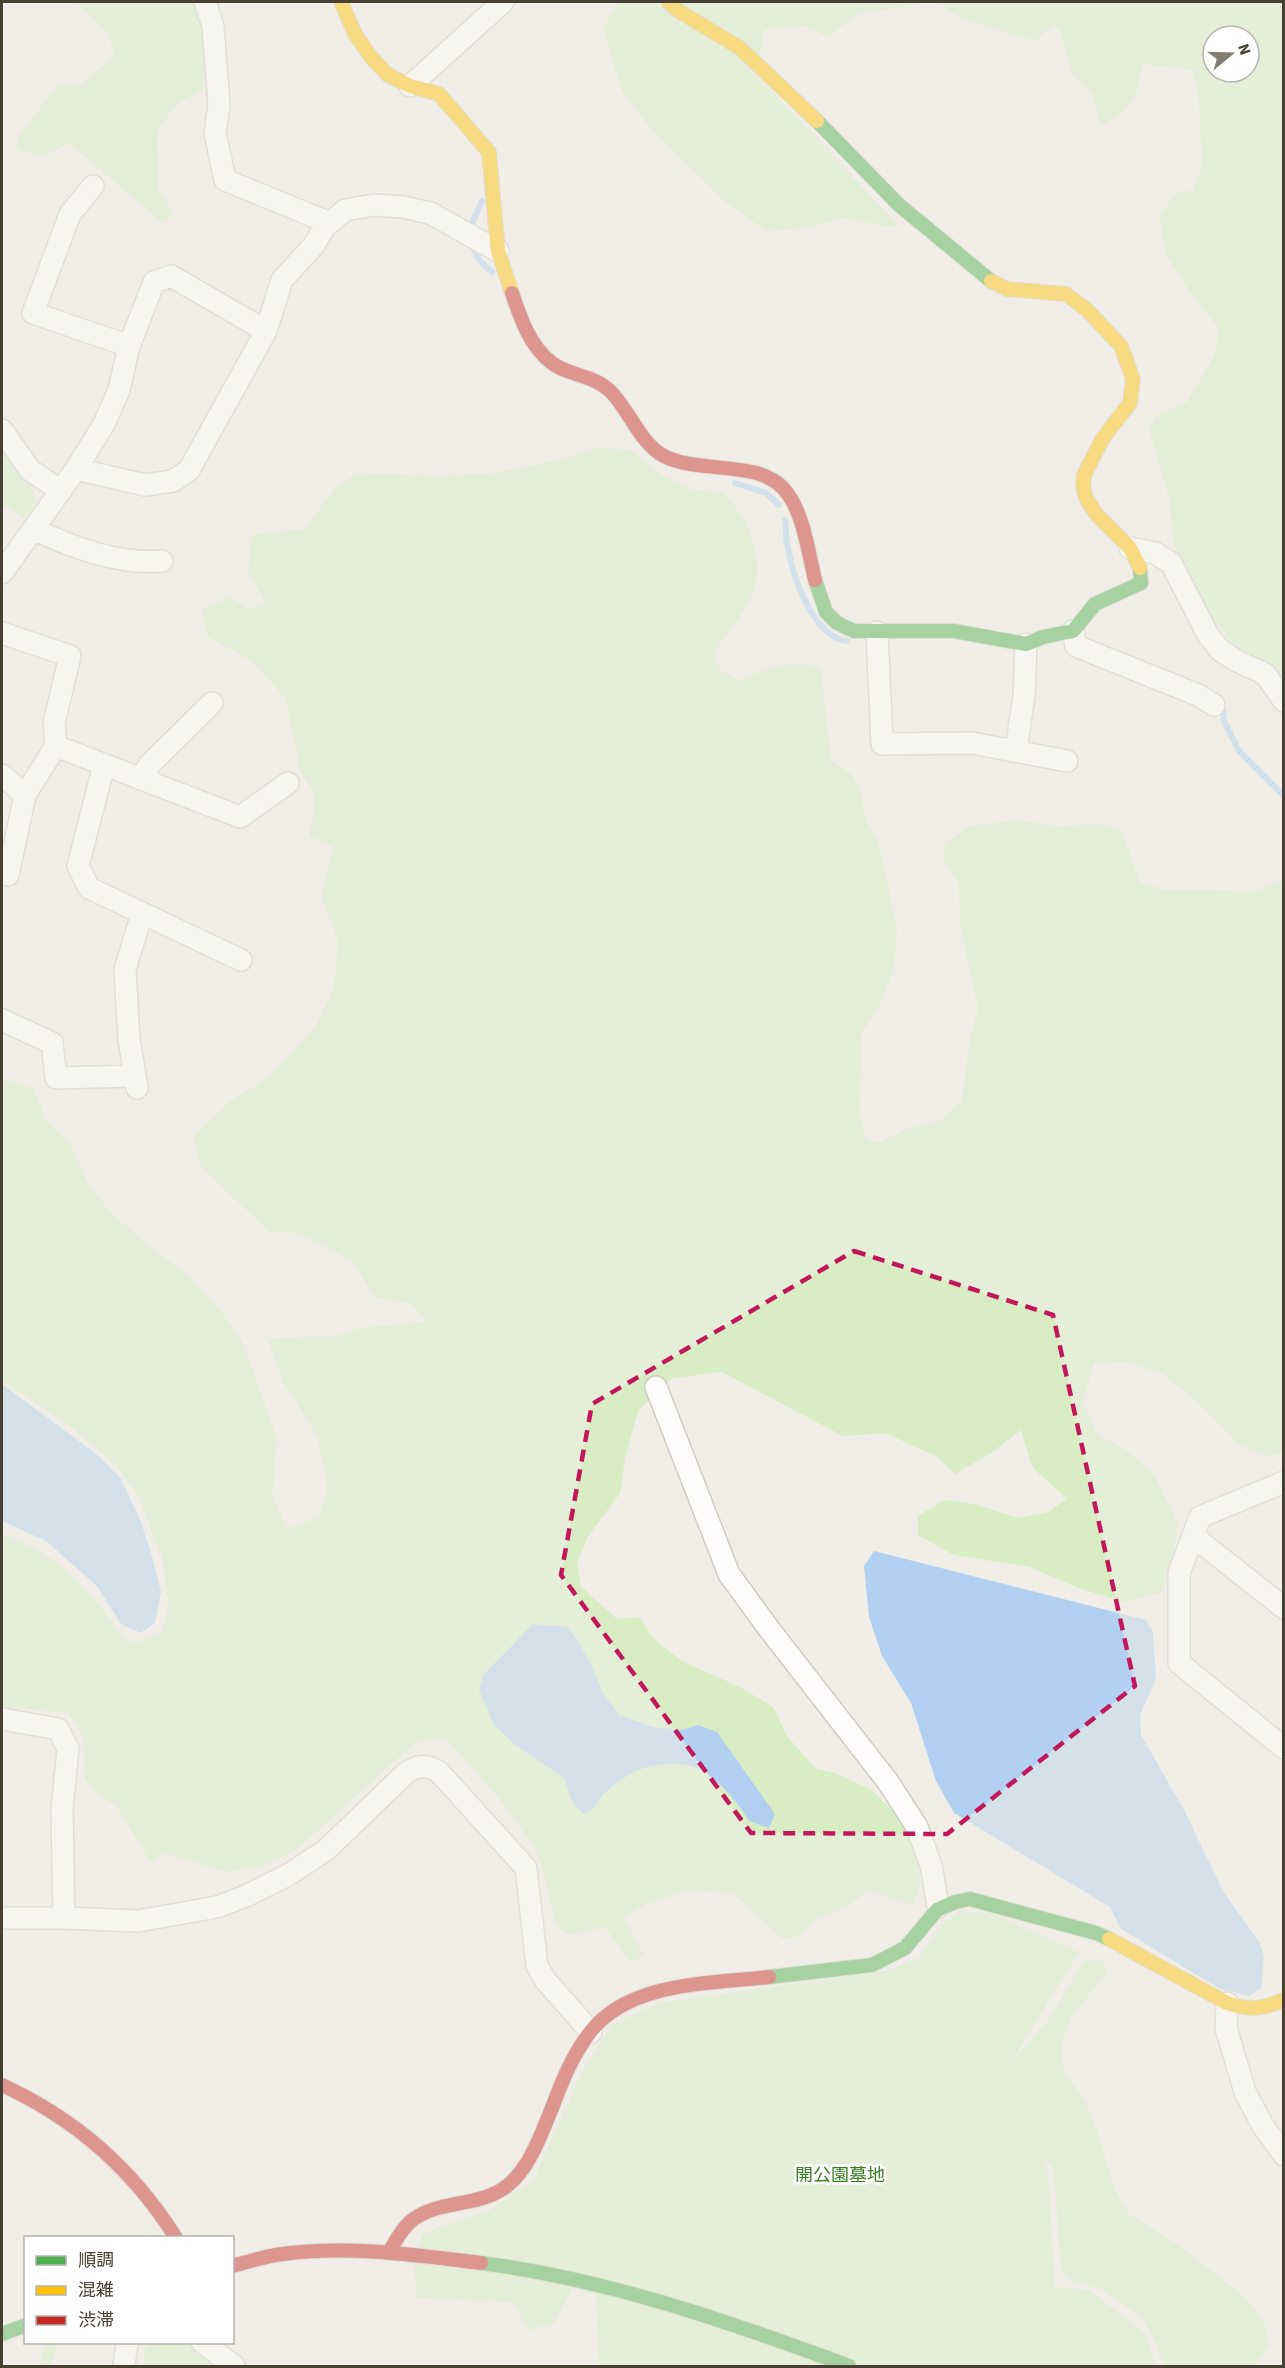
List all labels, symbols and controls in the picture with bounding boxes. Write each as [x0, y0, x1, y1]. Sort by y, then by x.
north arrow [1201, 24, 1261, 84]
text: N [1232, 41, 1256, 58]
park label: 開公園墓地 [795, 2163, 885, 2188]
legend [24, 2236, 234, 2344]
text: 順調 [78, 2248, 114, 2273]
text: 混雑 [78, 2278, 114, 2303]
text: 渋滞 [78, 2308, 114, 2333]

